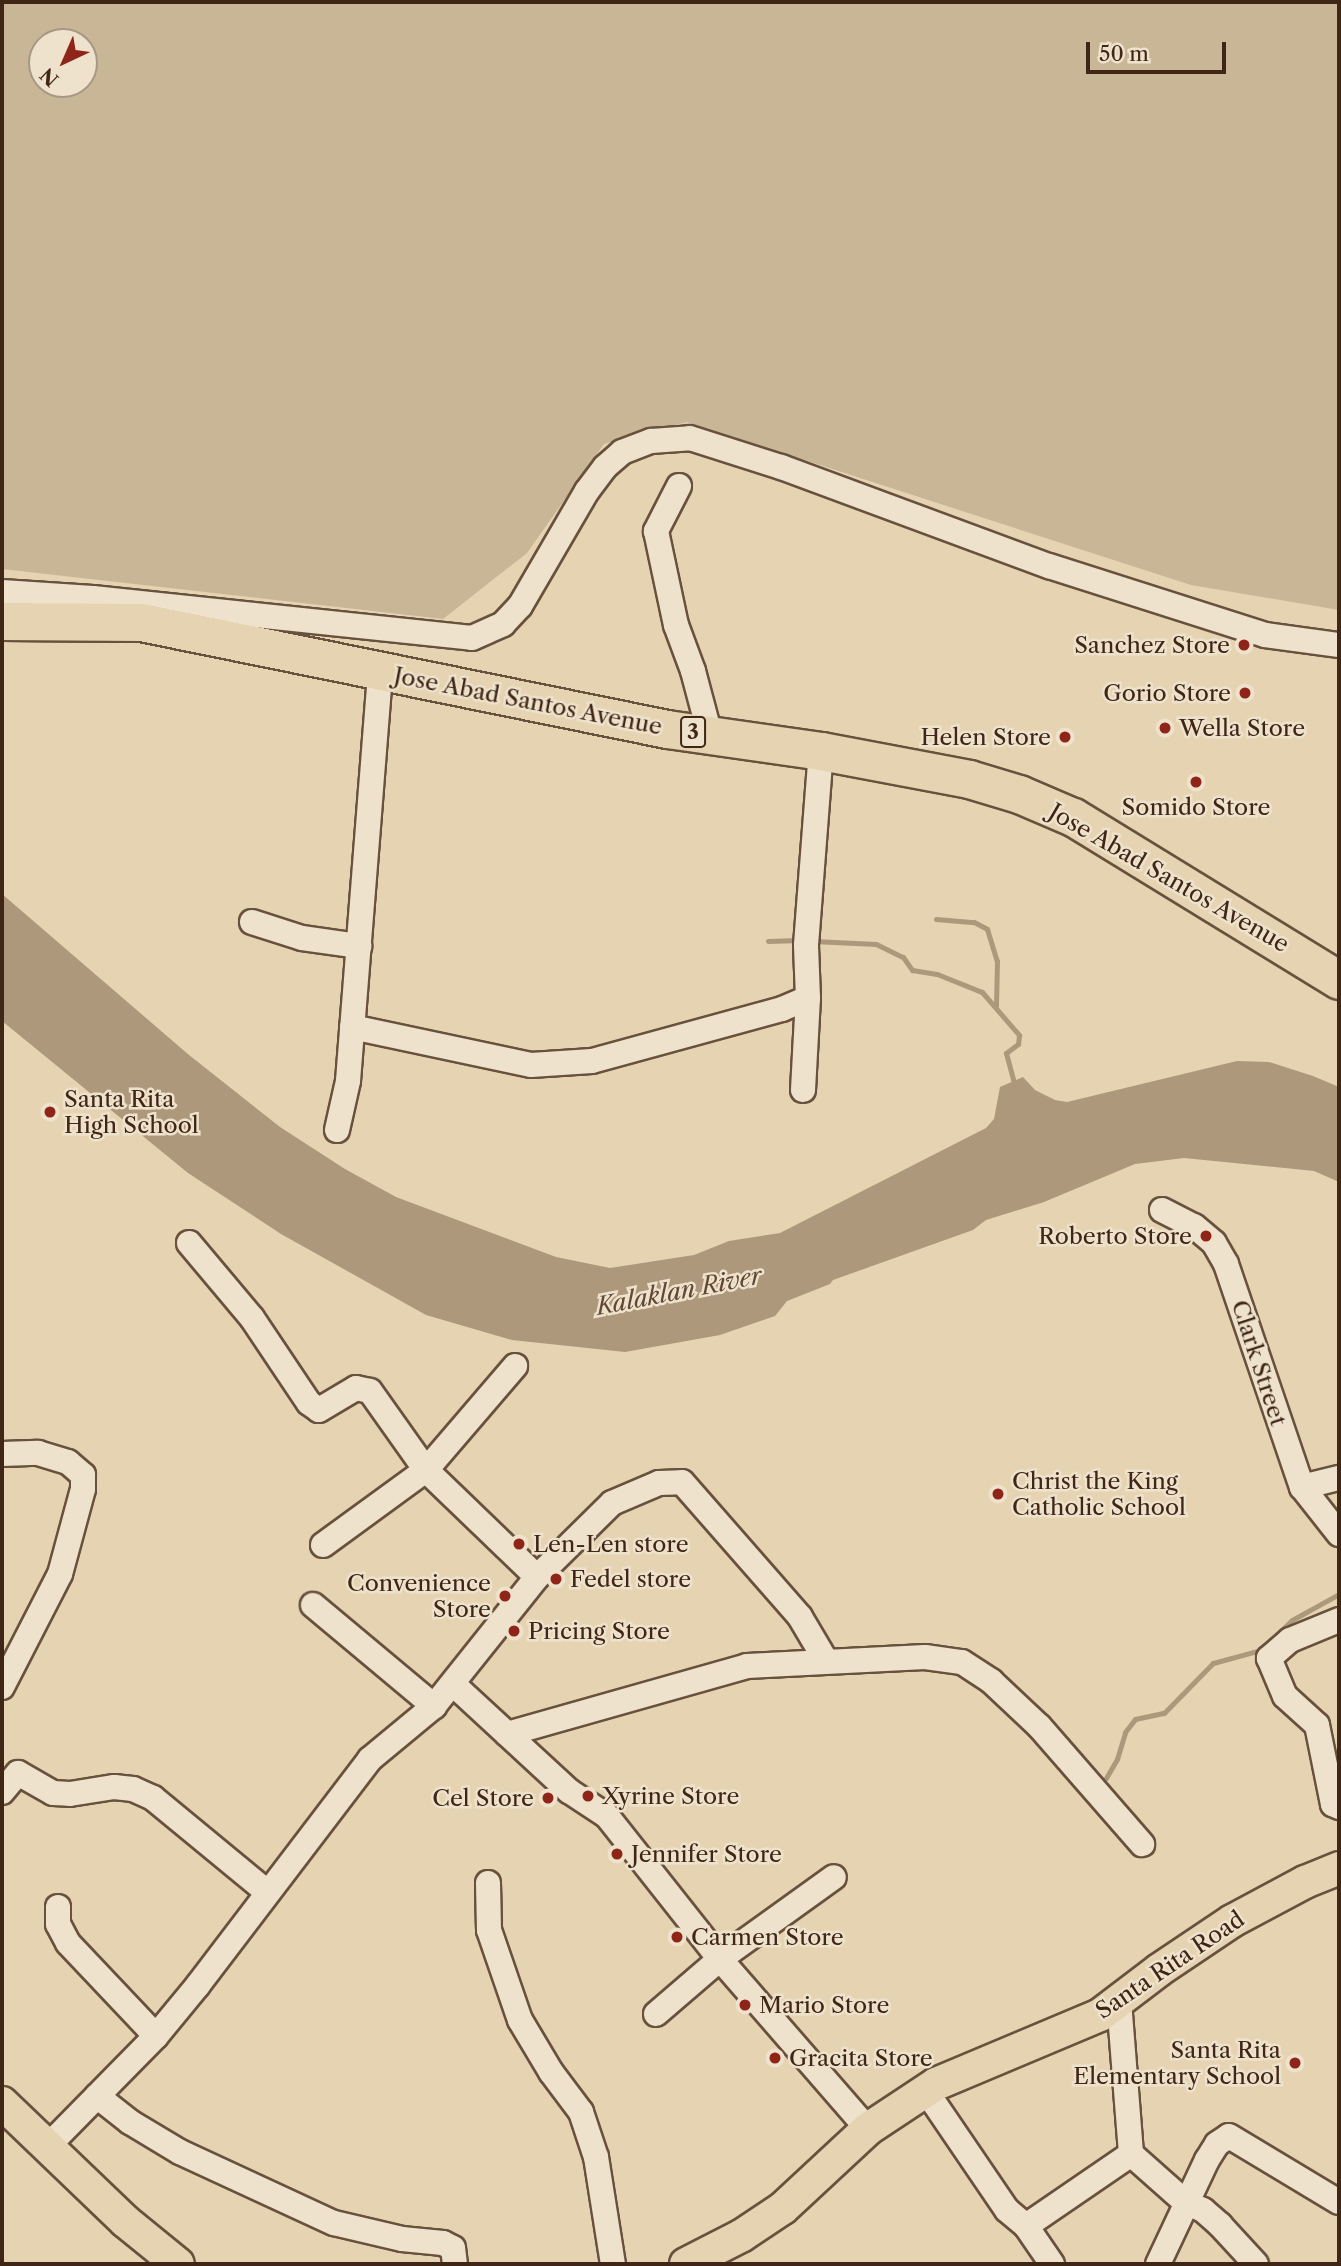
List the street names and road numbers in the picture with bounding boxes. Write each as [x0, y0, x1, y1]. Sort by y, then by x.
street label: Jose Abad Santos Avenue [391, 661, 665, 741]
road number: 3 [679, 714, 707, 750]
street label: Jose Abad Santos Avenue [1043, 797, 1295, 959]
street label: Clark Street [1226, 1296, 1292, 1430]
street label: Santa Rita Road [1090, 1905, 1250, 2025]

